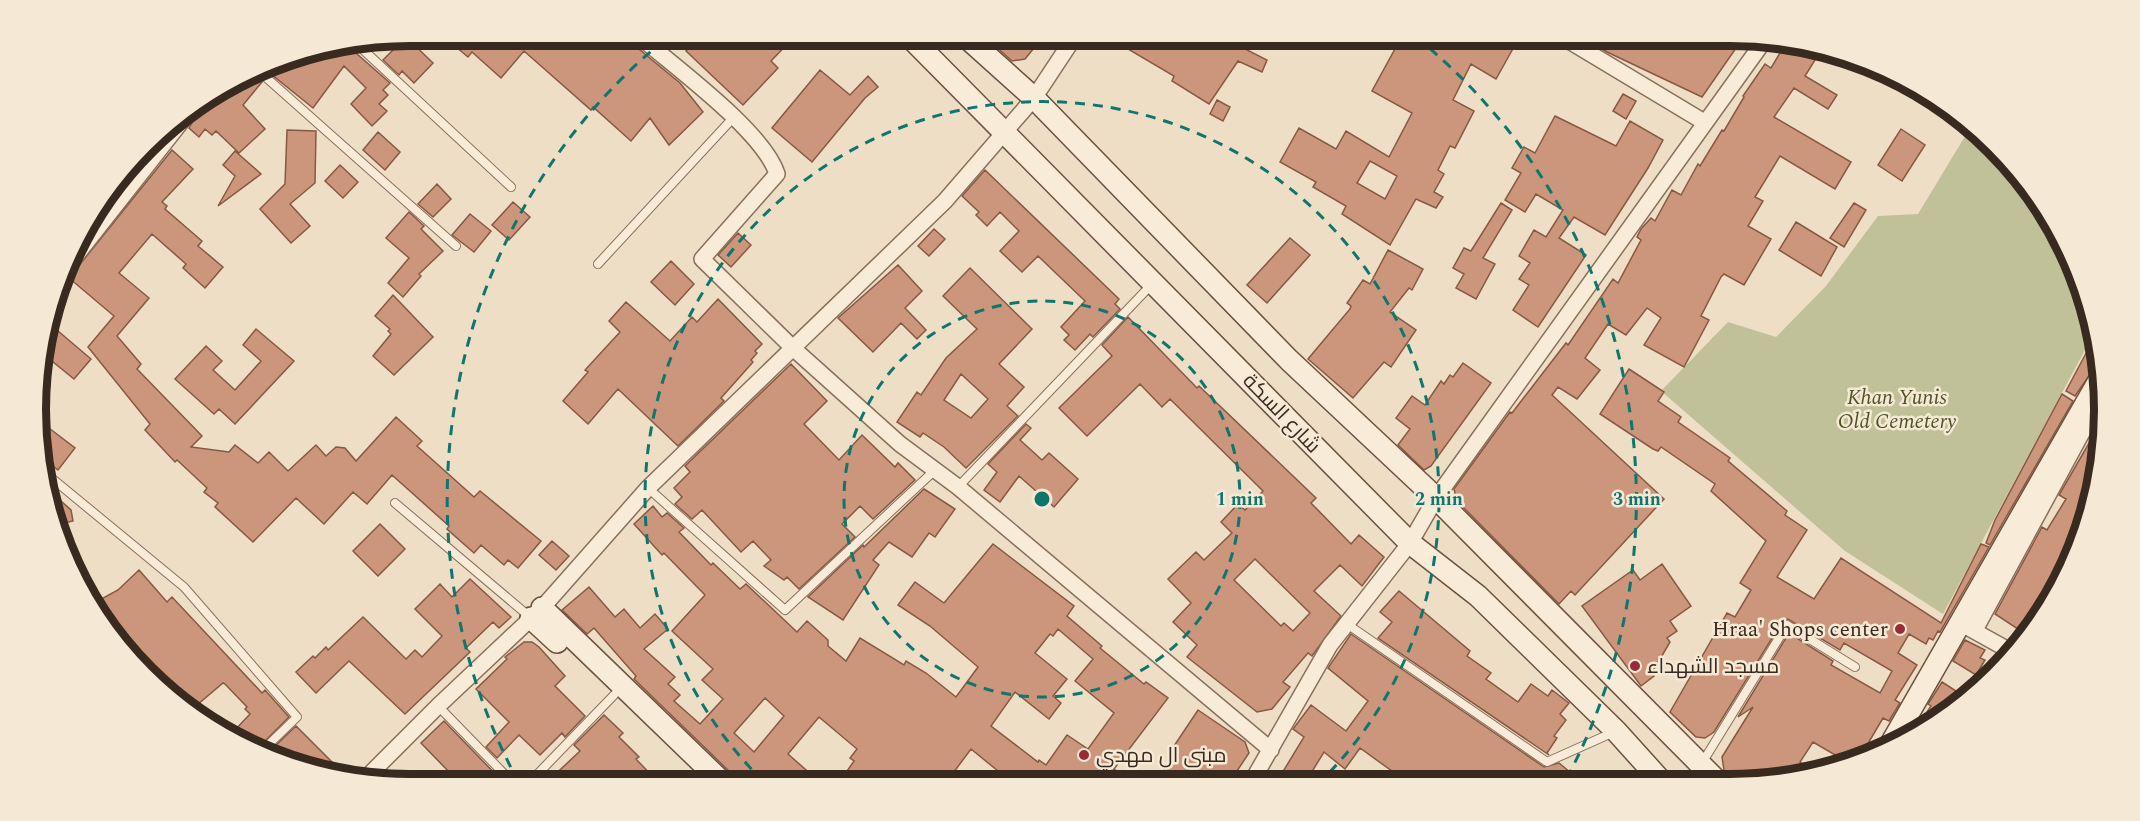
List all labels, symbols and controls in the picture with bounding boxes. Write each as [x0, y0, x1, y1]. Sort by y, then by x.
street label: شارع السكة [1235, 366, 1328, 461]
park label: Khan Yunis Old Cemetery [1838, 382, 1957, 438]
text: 1 min [1216, 486, 1264, 513]
text: 2 min [1415, 486, 1463, 513]
text: 3 min [1613, 486, 1661, 513]
centre of rings [1032, 489, 1052, 509]
place label: Hraa' Shops center [1712, 614, 1888, 646]
marker: Hraa' Shops center [1893, 622, 1907, 636]
place label: مسجد الشهداء [1647, 651, 1779, 683]
marker: مسجد الشهداء [1628, 659, 1642, 673]
place label: مبنى ال مهدي [1096, 740, 1227, 772]
marker: مبنى ال مهدي [1077, 748, 1091, 762]

